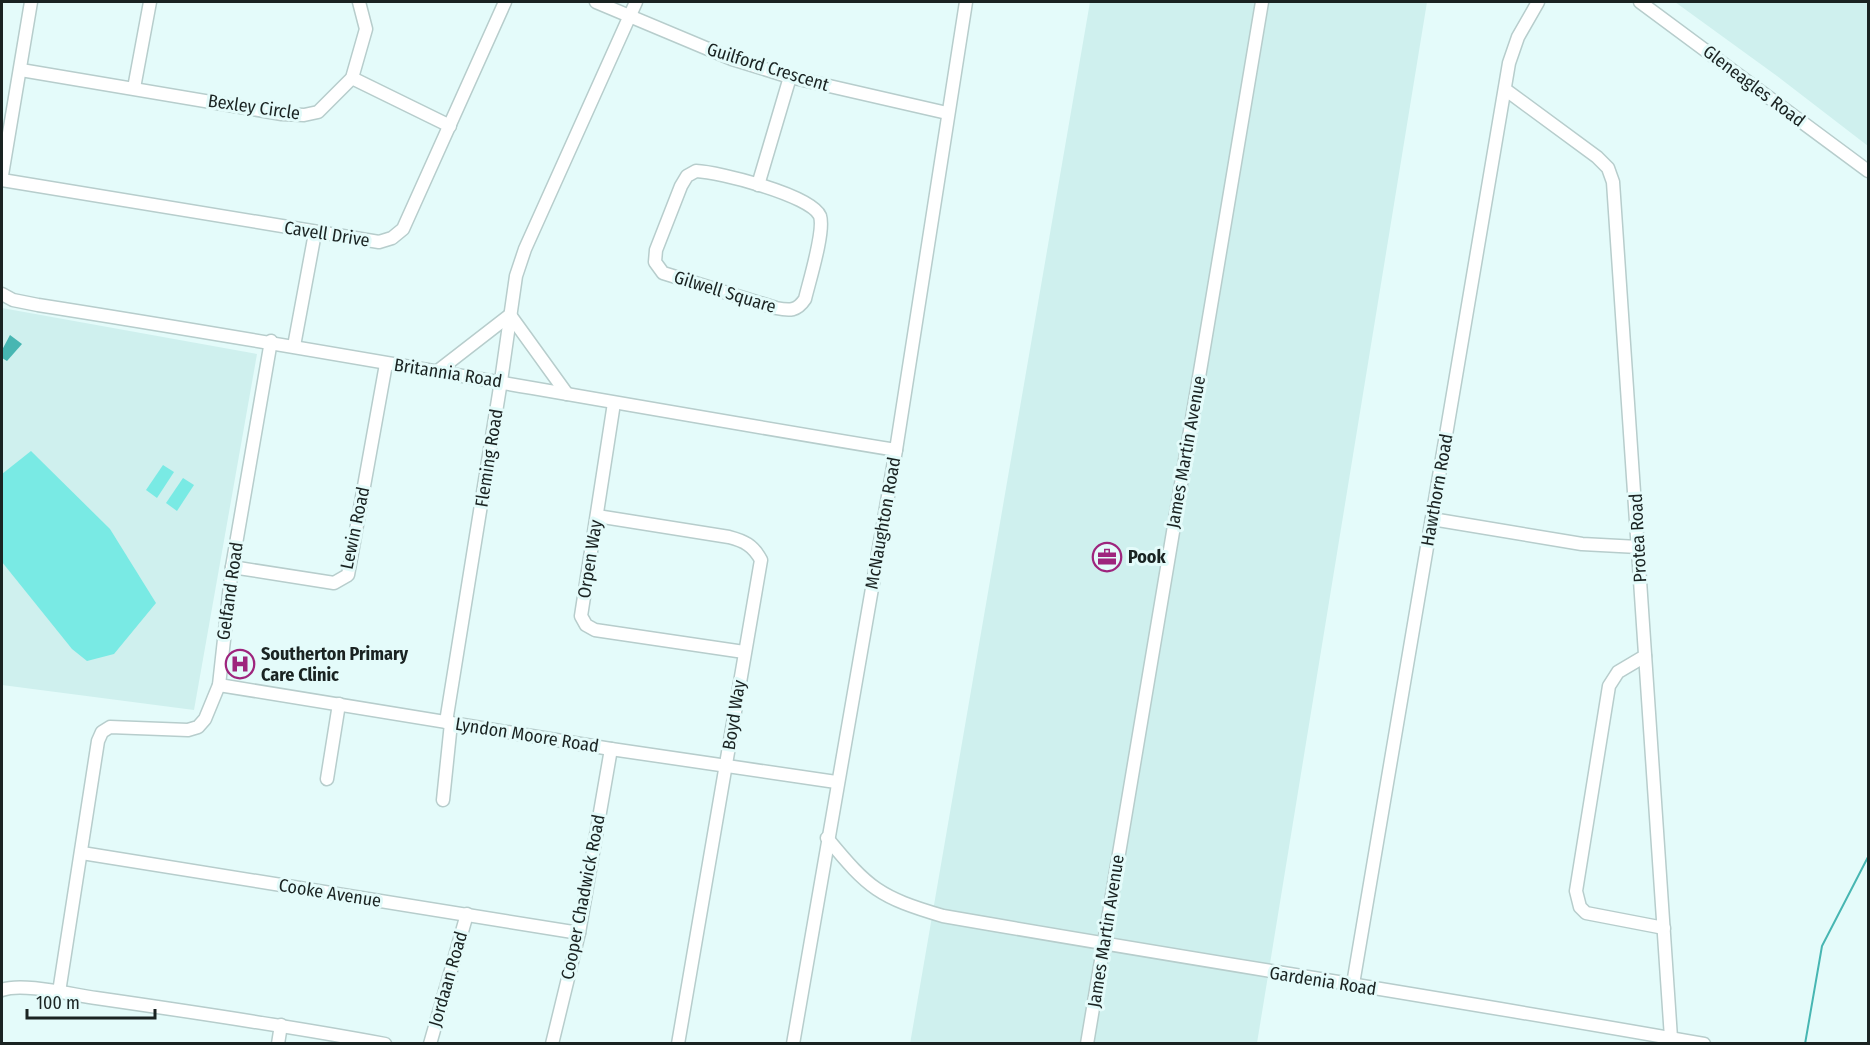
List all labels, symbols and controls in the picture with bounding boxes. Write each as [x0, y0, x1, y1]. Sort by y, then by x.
street label: Guilford Crescent [704, 38, 832, 96]
street label: Gleneagles Road [1699, 41, 1809, 131]
street label: Bexley Circle [206, 90, 302, 124]
street label: Cavell Drive [283, 216, 371, 252]
street label: Gilwell Square [671, 266, 779, 318]
street label: Britannia Road [392, 354, 504, 392]
street label: James Martin Avenue [1162, 374, 1210, 530]
street label: Fleming Road [470, 407, 508, 509]
street label: Hawthorn Road [1416, 432, 1458, 548]
street label: McNaughton Road [861, 455, 905, 591]
street label: Lewin Road [336, 485, 374, 571]
street label: Protea Road [1625, 493, 1651, 583]
street label: Orpen Way [573, 518, 607, 600]
street label: Gelfand Road [212, 541, 248, 641]
office icon: Pook [1091, 541, 1123, 573]
place label: Pook [1128, 546, 1166, 568]
place label: Southerton Primary Care Clinic [261, 643, 409, 686]
hospital icon: Southerton Primary Care Clinic [224, 648, 256, 680]
street label: Boyd Way [718, 678, 750, 752]
street label: Lyndon Moore Road [454, 713, 600, 757]
street label: Cooper Chadwick Road [556, 813, 610, 981]
street label: James Martin Avenue [1083, 853, 1129, 1009]
street label: Cooke Avenue [277, 874, 383, 912]
street label: Jordaan Road [424, 929, 472, 1029]
street label: Gardenia Road [1268, 962, 1378, 1000]
scale bar [27, 982, 154, 1020]
text: 100 m [36, 992, 80, 1014]

